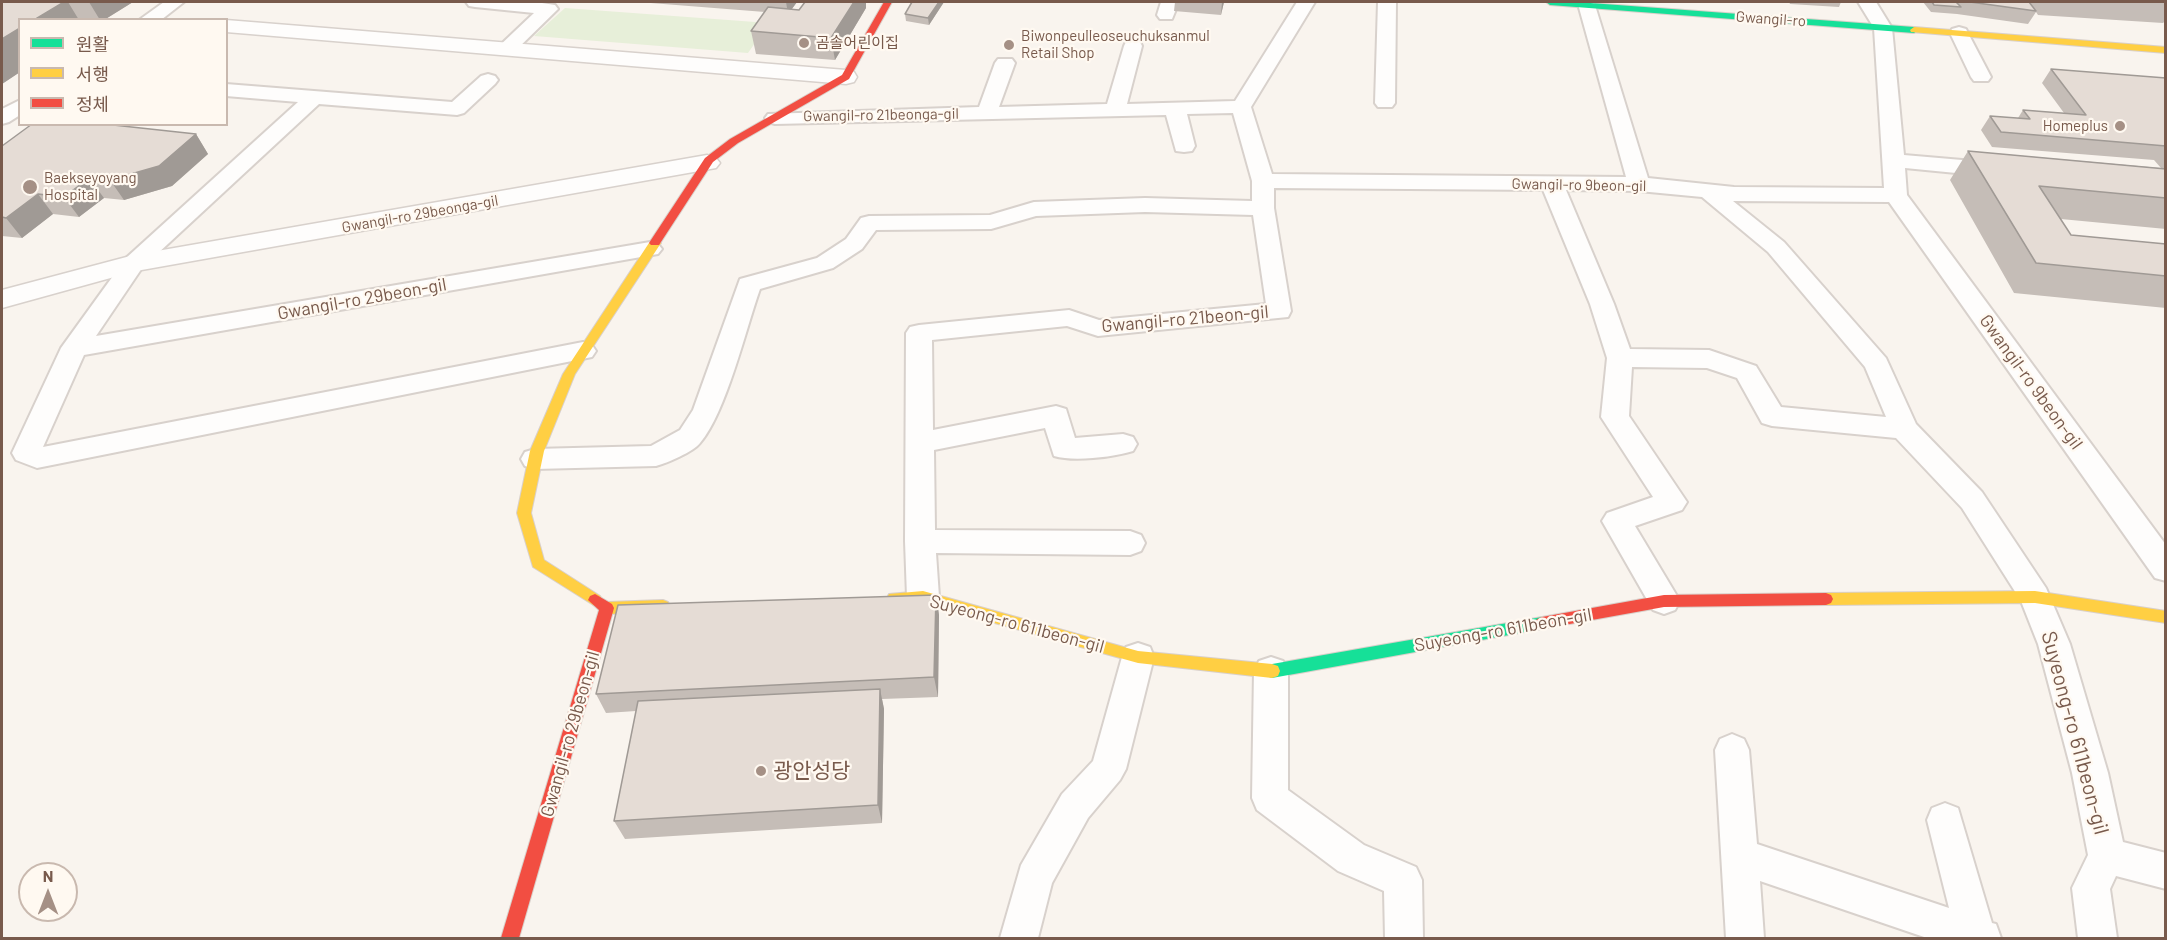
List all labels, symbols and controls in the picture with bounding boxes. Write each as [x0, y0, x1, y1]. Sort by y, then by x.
street label: Gwangil-ro [1735, 8, 1807, 30]
legend [18, 18, 228, 126]
place label: Biwonpeulleoseuchuksanmul Retail Shop [1021, 27, 1210, 62]
text: 원활 [76, 33, 109, 55]
place label: 곰솔어린이집 [816, 34, 899, 52]
marker: 곰솔어린이집 [797, 36, 811, 50]
marker: Biwonpeulleoseuchuksanmul Retail Shop [1002, 38, 1016, 52]
text: 서행 [76, 63, 109, 85]
text: 정체 [76, 93, 109, 115]
street label: Gwangil-ro 21beonga-gil [803, 105, 959, 125]
place label: Homeplus [2043, 117, 2108, 135]
marker: Homeplus [2113, 119, 2127, 133]
place label: Baekseyoyang Hospital [44, 169, 137, 204]
street label: Gwangil-ro 9beon-gil [1512, 175, 1646, 195]
marker: Baekseyoyang Hospital [21, 178, 39, 196]
street label: Gwangil-ro 29beonga-gil [340, 191, 500, 237]
street label: Gwangil-ro 29beon-gil [276, 273, 448, 325]
street label: Gwangil-ro 21beon-gil [1100, 301, 1270, 337]
street label: Gwangil-ro 9beon-gil [1975, 310, 2087, 454]
street label: Suyeong-ro 611beon-gil [927, 590, 1107, 658]
street label: Suyeong-ro 611beon-gil [1413, 604, 1593, 656]
street label: Suyeong-ro 611beon-gil [2036, 629, 2114, 837]
street label: Gwangil-ro 29beon-gil [536, 649, 604, 819]
place label: 광안성당 [773, 758, 850, 784]
marker: 광안성당 [754, 764, 768, 778]
north arrow [18, 862, 78, 922]
text: N [43, 866, 53, 885]

